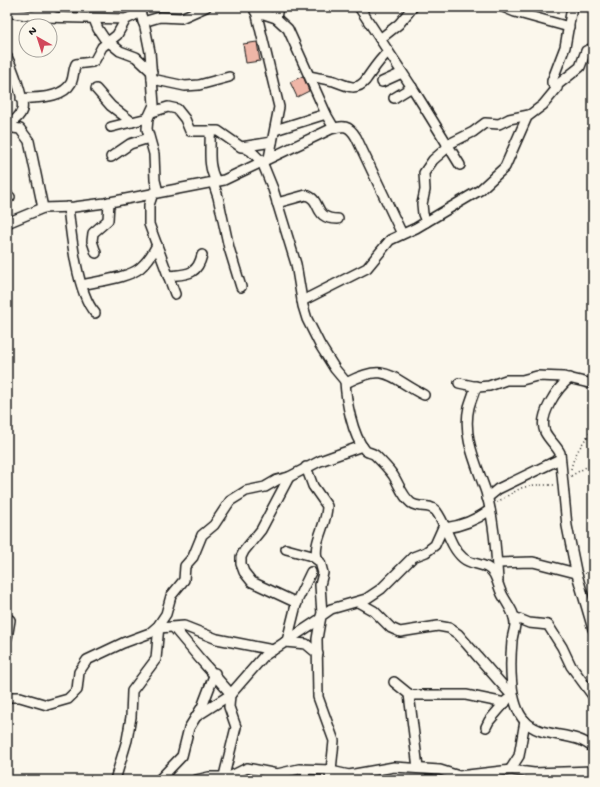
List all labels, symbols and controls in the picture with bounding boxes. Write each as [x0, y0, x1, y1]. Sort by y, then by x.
north arrow [18, 18, 58, 58]
text: N [26, 25, 40, 39]

